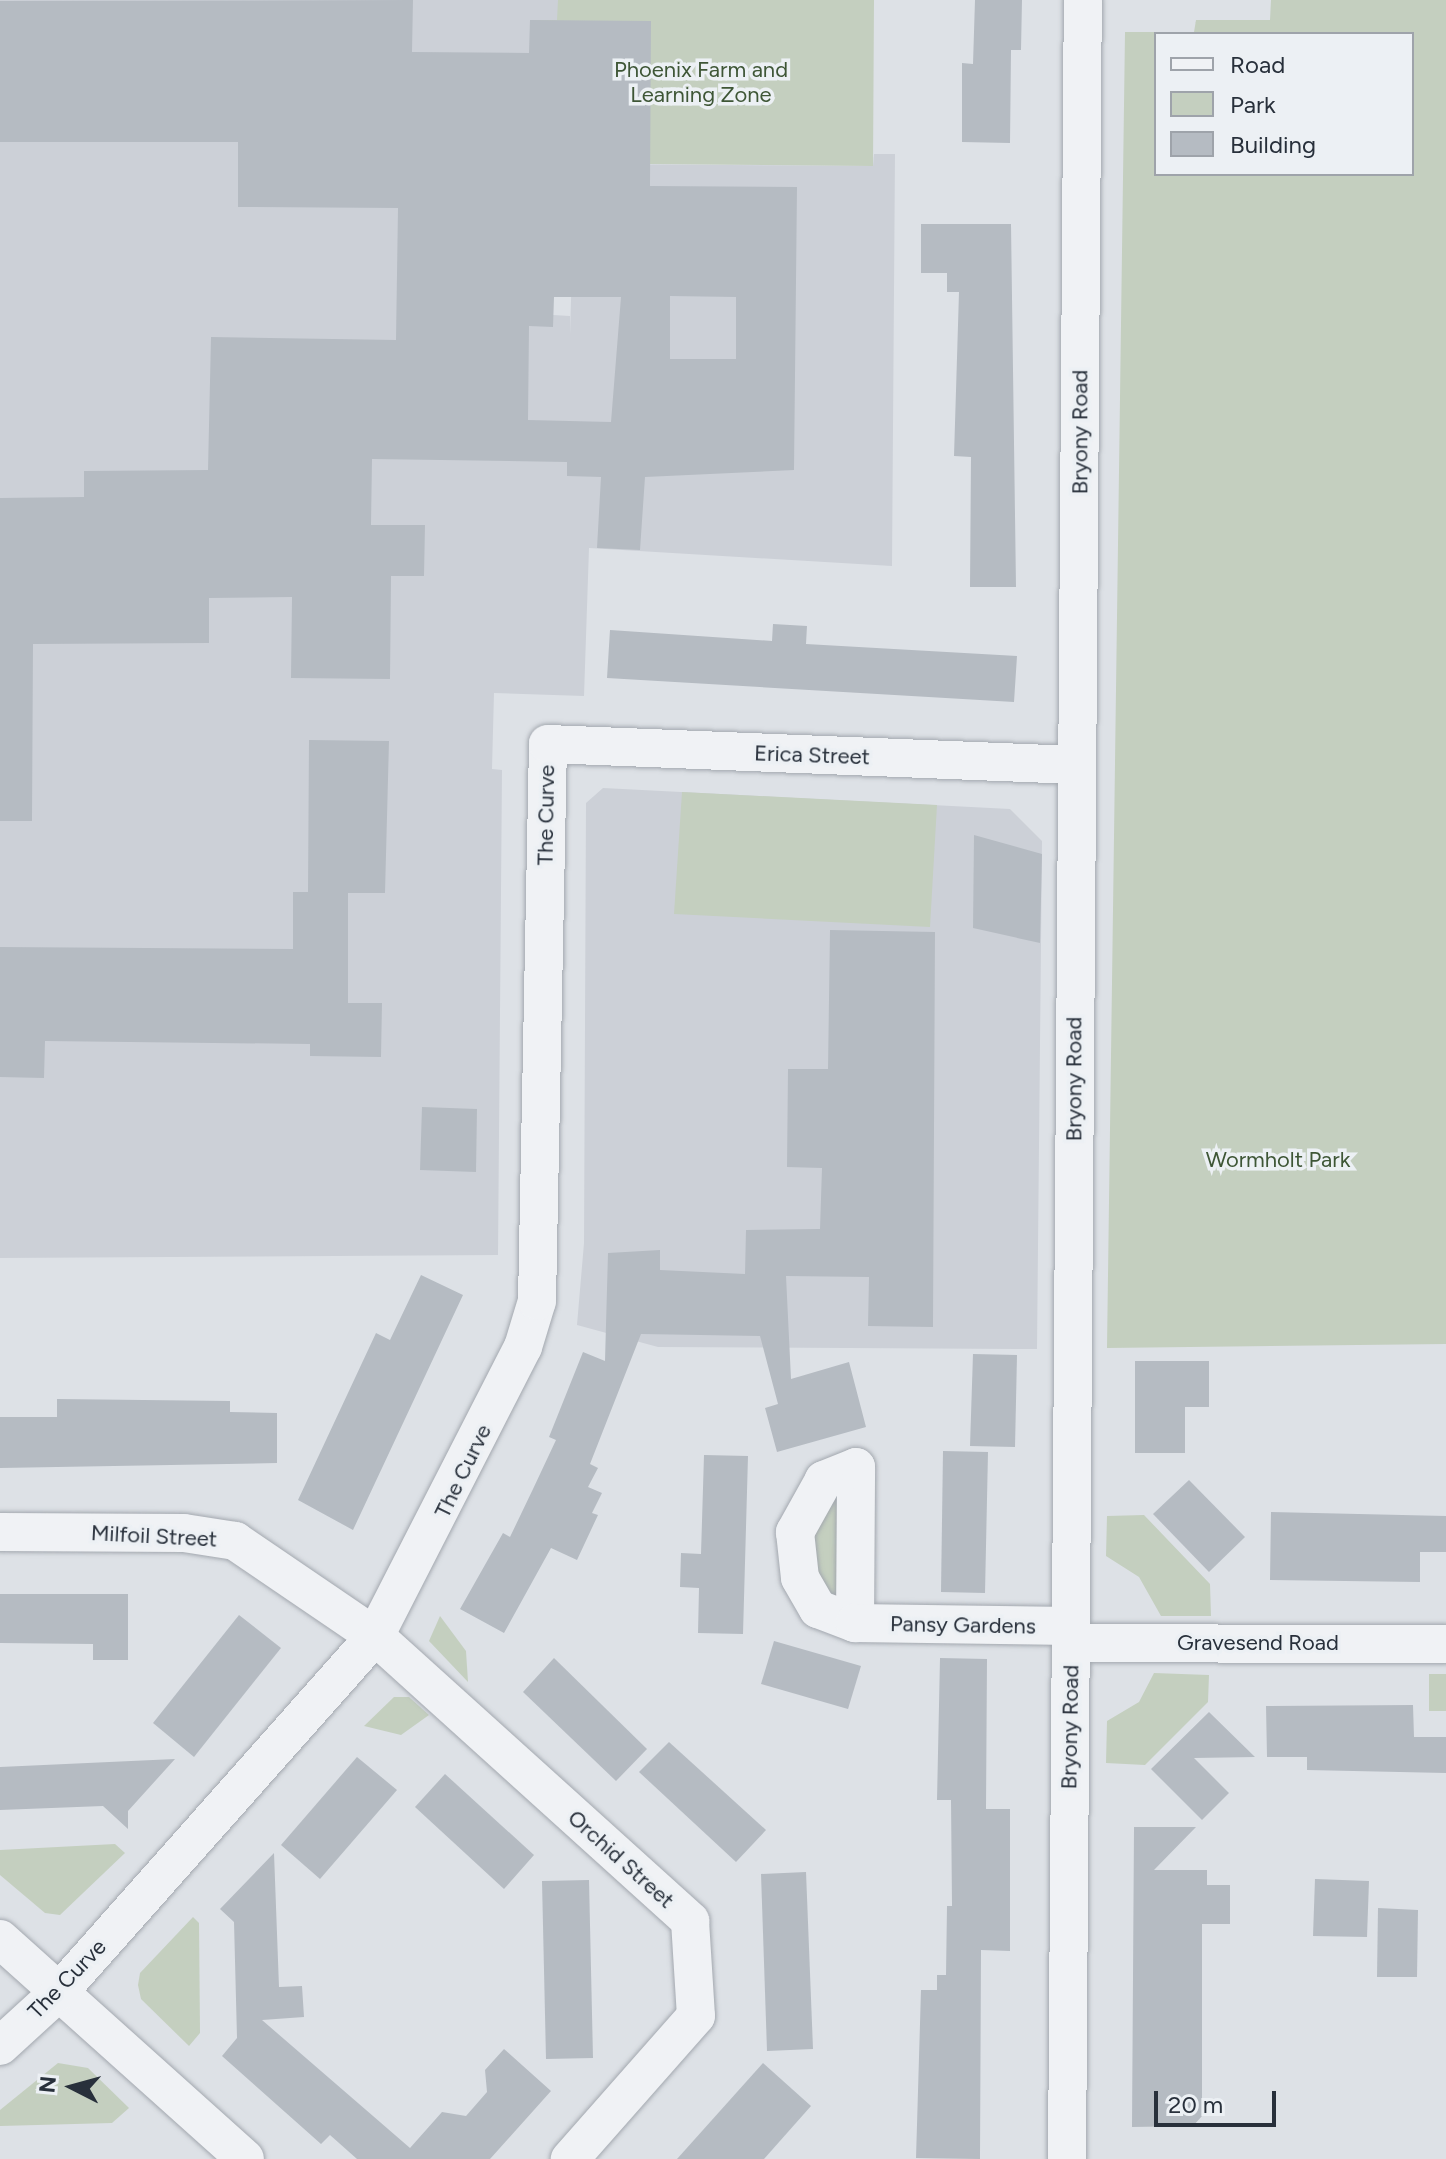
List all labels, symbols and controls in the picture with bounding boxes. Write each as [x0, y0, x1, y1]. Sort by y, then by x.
legend [1154, 32, 1414, 176]
text: Road [1230, 50, 1285, 79]
park label: Phoenix Farm and Learning Zone [614, 56, 788, 108]
text: Park [1230, 90, 1276, 119]
text: Building [1230, 130, 1316, 159]
street label: Bryony Road [1067, 370, 1093, 494]
street label: Erica Street [754, 740, 870, 770]
street label: The Curve [532, 764, 560, 866]
street label: Bryony Road [1061, 1017, 1087, 1141]
park label: Wormholt Park [1206, 1147, 1350, 1173]
street label: The Curve [429, 1420, 497, 1522]
street label: Milfoil Street [90, 1520, 218, 1552]
street label: Pansy Gardens [890, 1611, 1036, 1639]
street label: Gravesend Road [1177, 1630, 1339, 1656]
street label: Bryony Road [1056, 1664, 1084, 1790]
street label: Orchid Street [562, 1804, 680, 1914]
street label: The Curve [23, 1934, 111, 2024]
north arrow [32, 2047, 112, 2127]
text: N [33, 2075, 62, 2094]
scale bar [1158, 2075, 1280, 2125]
text: 20 m [1168, 2090, 1223, 2119]

